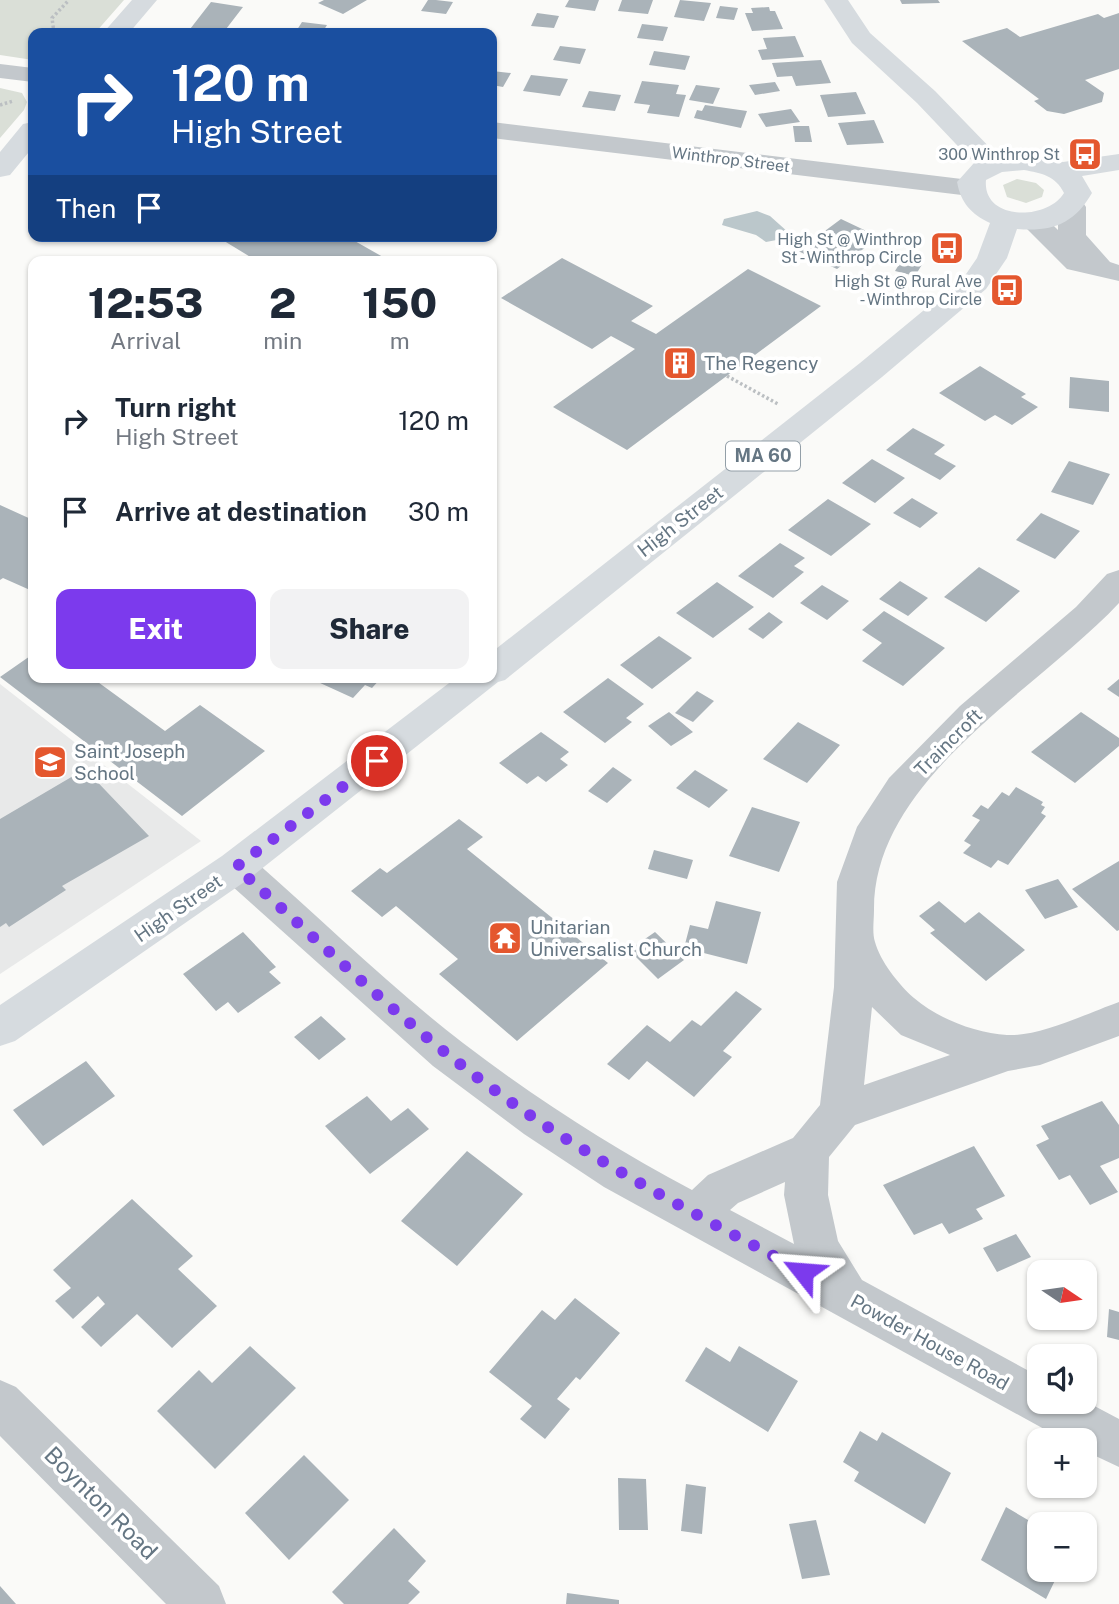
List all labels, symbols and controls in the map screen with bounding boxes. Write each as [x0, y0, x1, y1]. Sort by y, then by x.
text: 120 m [171, 54, 310, 112]
icon: right [56, 56, 147, 147]
text: High Street [171, 113, 343, 150]
bus stop icon: 300 Winthrop St [1066, 135, 1104, 173]
street label: Winthrop Street [671, 143, 791, 176]
place label: 300 Winthrop St [938, 145, 1060, 164]
icon: arrive [130, 189, 168, 227]
text: Then [56, 193, 116, 224]
bus stop icon: High St @ Winthrop St - Winthrop Circle [928, 229, 966, 267]
place label: High St @ Winthrop St - Winthrop Circle [777, 230, 922, 267]
bus stop icon: High St @ Rural Ave - Winthrop Circle [988, 271, 1026, 309]
place label: High St @ Rural Ave - Winthrop Circle [834, 272, 982, 309]
text: 12:53 [88, 278, 203, 327]
text: 2 [269, 278, 296, 327]
text: 150 [362, 278, 437, 327]
text: Arrival [110, 327, 181, 354]
text: min [263, 327, 302, 354]
text: m [390, 327, 410, 354]
building icon: The Regency [661, 344, 699, 382]
place label: The Regency [704, 352, 818, 374]
text: Turn right [115, 392, 237, 423]
icon: right [56, 402, 94, 440]
text: 120 m [398, 405, 469, 436]
text: High Street [115, 423, 239, 450]
road number: MA 60 [726, 442, 800, 470]
street label: High Street [633, 481, 727, 561]
icon: arrive [56, 493, 94, 531]
text: Arrive at destination [115, 496, 367, 527]
text: 30 m [408, 496, 469, 527]
button: Exit [56, 589, 256, 669]
button: Share [270, 589, 469, 669]
street label: Traincroft [910, 704, 986, 780]
pin [347, 731, 407, 791]
place label: Saint Joseph School [74, 740, 185, 784]
icon: arrive [358, 742, 396, 780]
school or university icon: Saint Joseph School [31, 743, 69, 781]
street label: High Street [130, 870, 226, 946]
place label: Unitarian Universalist Church [530, 916, 702, 960]
temple icon: Unitarian Universalist Church [486, 919, 524, 957]
position arrow [766, 1235, 840, 1309]
north arrow [1027, 1260, 1097, 1330]
map controls [1027, 1260, 1097, 1582]
street label: Powder House Road [847, 1289, 1013, 1395]
button: sound [1027, 1344, 1097, 1414]
button: + [1027, 1428, 1097, 1498]
street label: Boynton Road [39, 1441, 163, 1565]
button: − [1027, 1512, 1097, 1582]

